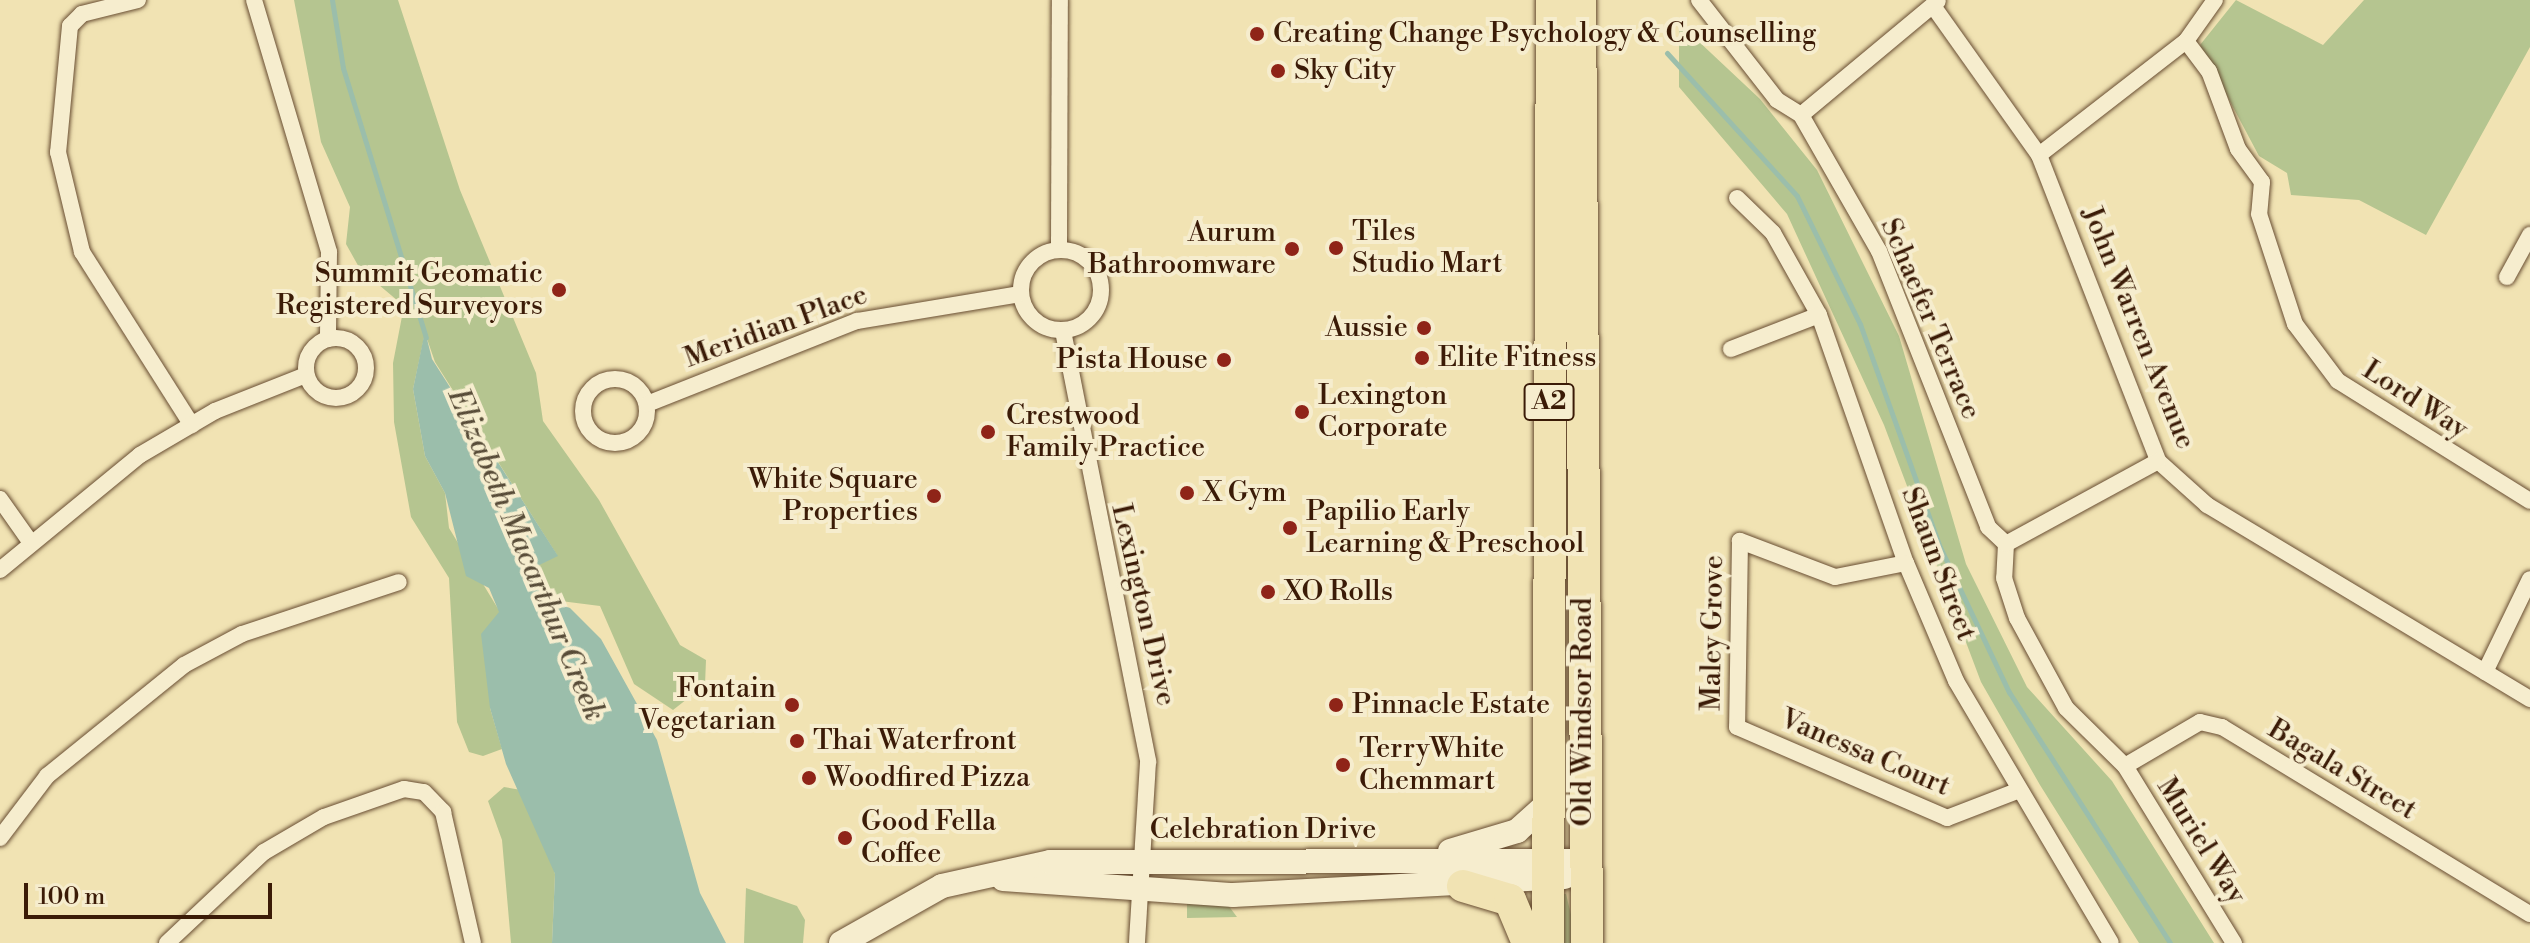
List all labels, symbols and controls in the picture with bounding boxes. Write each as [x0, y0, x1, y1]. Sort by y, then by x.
place label: Creating Change Psychology & Counselling [1273, 17, 1817, 51]
marker: Creating Change Psychology & Counselling [1248, 25, 1266, 43]
place label: Sky City [1294, 54, 1395, 88]
marker: Sky City [1269, 62, 1287, 80]
street label: John Warren Avenue [2074, 202, 2202, 454]
street label: Schaefer Terrace [1873, 214, 1987, 424]
place label: Tiles Studio Mart [1352, 215, 1502, 281]
place label: Aurum Bathroomware [1088, 216, 1276, 282]
marker: Tiles Studio Mart [1327, 239, 1345, 257]
marker: Aurum Bathroomware [1283, 240, 1301, 258]
place label: Summit Geomatic Registered Surveyors [276, 257, 543, 323]
street label: Meridian Place [680, 278, 872, 376]
marker: Summit Geomatic Registered Surveyors [550, 281, 568, 299]
place label: Aussie [1325, 311, 1408, 345]
marker: Aussie [1415, 319, 1433, 337]
place label: Elite Fitness [1438, 341, 1596, 375]
place label: Pista House [1056, 343, 1208, 377]
marker: Elite Fitness [1413, 349, 1431, 367]
marker: Pista House [1215, 351, 1233, 369]
street label: Lord Way [2356, 354, 2474, 446]
place label: Lexington Corporate [1318, 379, 1448, 445]
road number: A2 [1523, 380, 1575, 424]
water label: Elizabeth Macarthur Creek [440, 384, 612, 726]
place label: Crestwood Family Practice [1006, 399, 1205, 465]
marker: Lexington Corporate [1293, 403, 1311, 421]
marker: Crestwood Family Practice [977, 421, 999, 443]
place label: White Square Properties [748, 463, 918, 529]
place label: X Gym [1203, 476, 1286, 510]
street label: Shaun Street [1893, 483, 1983, 645]
marker: X Gym [1178, 484, 1196, 502]
marker: White Square Properties [925, 487, 943, 505]
place label: Papilio Early Learning & Preschool [1306, 495, 1584, 561]
street label: Lexington Drive [1103, 501, 1183, 709]
marker: Papilio Early Learning & Preschool [1281, 519, 1299, 537]
street label: Maley Grove [1695, 555, 1731, 711]
place label: XO Rolls [1284, 575, 1393, 609]
marker: XO Rolls [1259, 583, 1277, 601]
street label: Old Windsor Road [1566, 598, 1600, 826]
place label: Fontain Vegetarian [639, 672, 776, 738]
place label: Pinnacle Estate [1352, 688, 1550, 722]
marker: Fontain Vegetarian [783, 696, 801, 714]
marker: Pinnacle Estate [1327, 696, 1345, 714]
street label: Vanessa Court [1775, 702, 1955, 804]
street label: Bagala Street [2262, 713, 2422, 827]
place label: Thai Waterfront [813, 724, 1017, 758]
marker: Thai Waterfront [788, 732, 806, 750]
place label: TerryWhite Chemmart [1359, 732, 1504, 798]
marker: TerryWhite Chemmart [1334, 756, 1352, 774]
place label: Woodfired Pizza [825, 761, 1030, 795]
marker: Woodfired Pizza [800, 769, 818, 787]
street label: Muriel Way [2149, 772, 2253, 910]
place label: Good Fella Coffee [861, 805, 996, 871]
street label: Celebration Drive [1150, 813, 1376, 847]
marker: Good Fella Coffee [836, 829, 854, 847]
scale bar [28, 867, 276, 917]
text: 100 m [38, 882, 105, 912]

